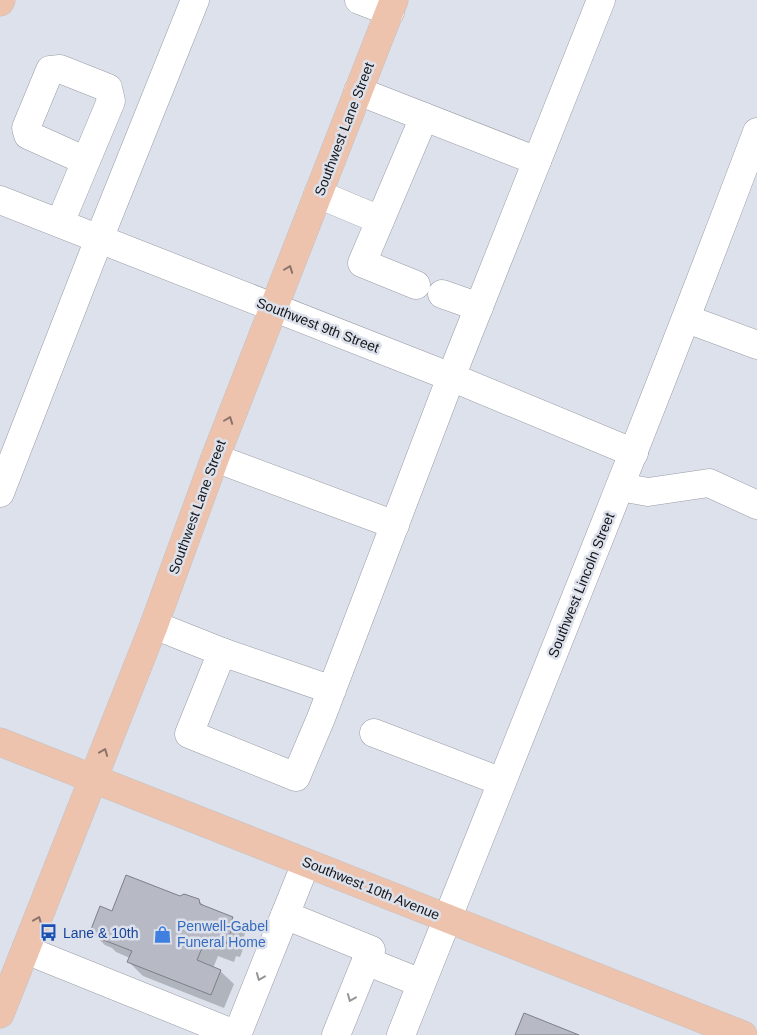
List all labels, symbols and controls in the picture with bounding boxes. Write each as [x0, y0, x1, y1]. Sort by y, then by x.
street label: Southwest Lane Street [311, 60, 377, 198]
one-way arrow [282, 265, 293, 274]
street label: Southwest 9th Street [254, 294, 382, 356]
one-way arrow [223, 416, 234, 425]
street label: Southwest Lane Street [165, 438, 229, 576]
street label: Southwest Lincoln Street [545, 510, 617, 660]
one-way arrow [98, 748, 108, 757]
street label: Southwest 10th Avenue [300, 853, 442, 923]
one-way arrow [32, 916, 42, 925]
place label: Penwell-Gabel Funeral Home [177, 918, 268, 950]
bus stop icon: Lane & 10th [39, 923, 59, 943]
shop icon: Penwell-Gabel Funeral Home [153, 924, 173, 944]
place label: Lane & 10th [63, 925, 139, 941]
one-way arrow [256, 972, 266, 981]
one-way arrow [347, 993, 358, 1002]

